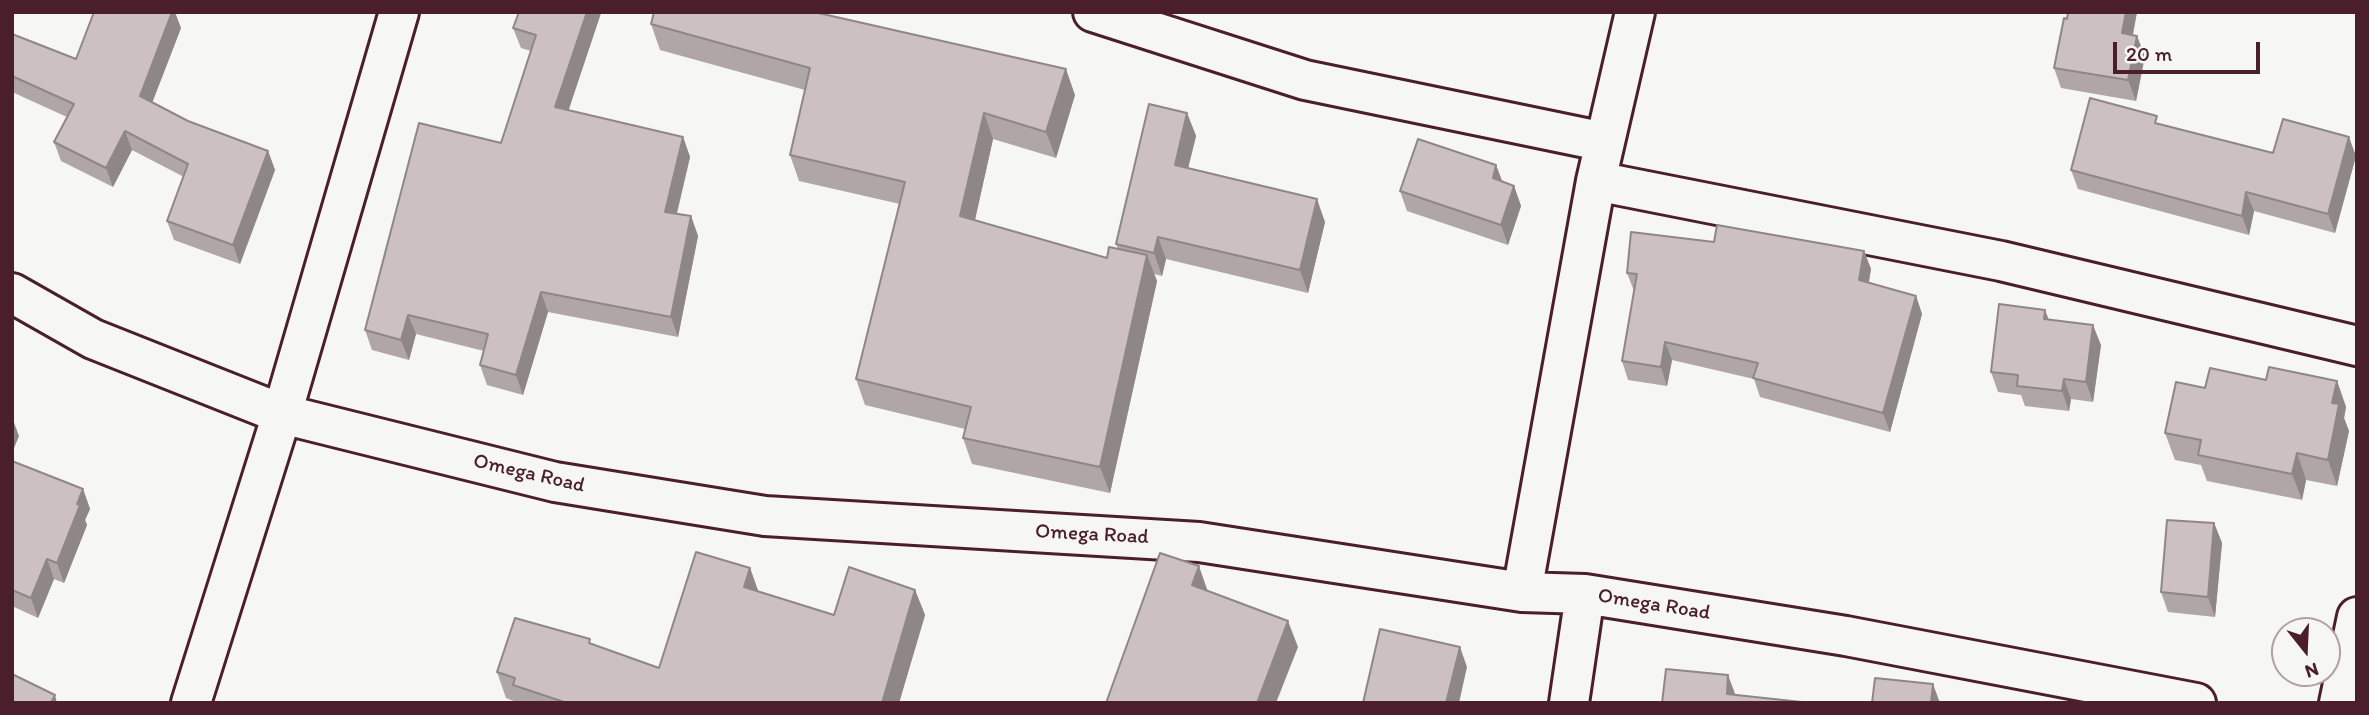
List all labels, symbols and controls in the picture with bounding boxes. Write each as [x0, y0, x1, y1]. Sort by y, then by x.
scale bar [2117, 28, 2264, 72]
text: 20 m [2126, 41, 2172, 66]
street label: Omega Road [471, 449, 587, 499]
street label: Omega Road [1034, 519, 1150, 551]
street label: Omega Road [1596, 584, 1712, 626]
north arrow [2271, 617, 2341, 687]
text: N [2302, 658, 2322, 683]

